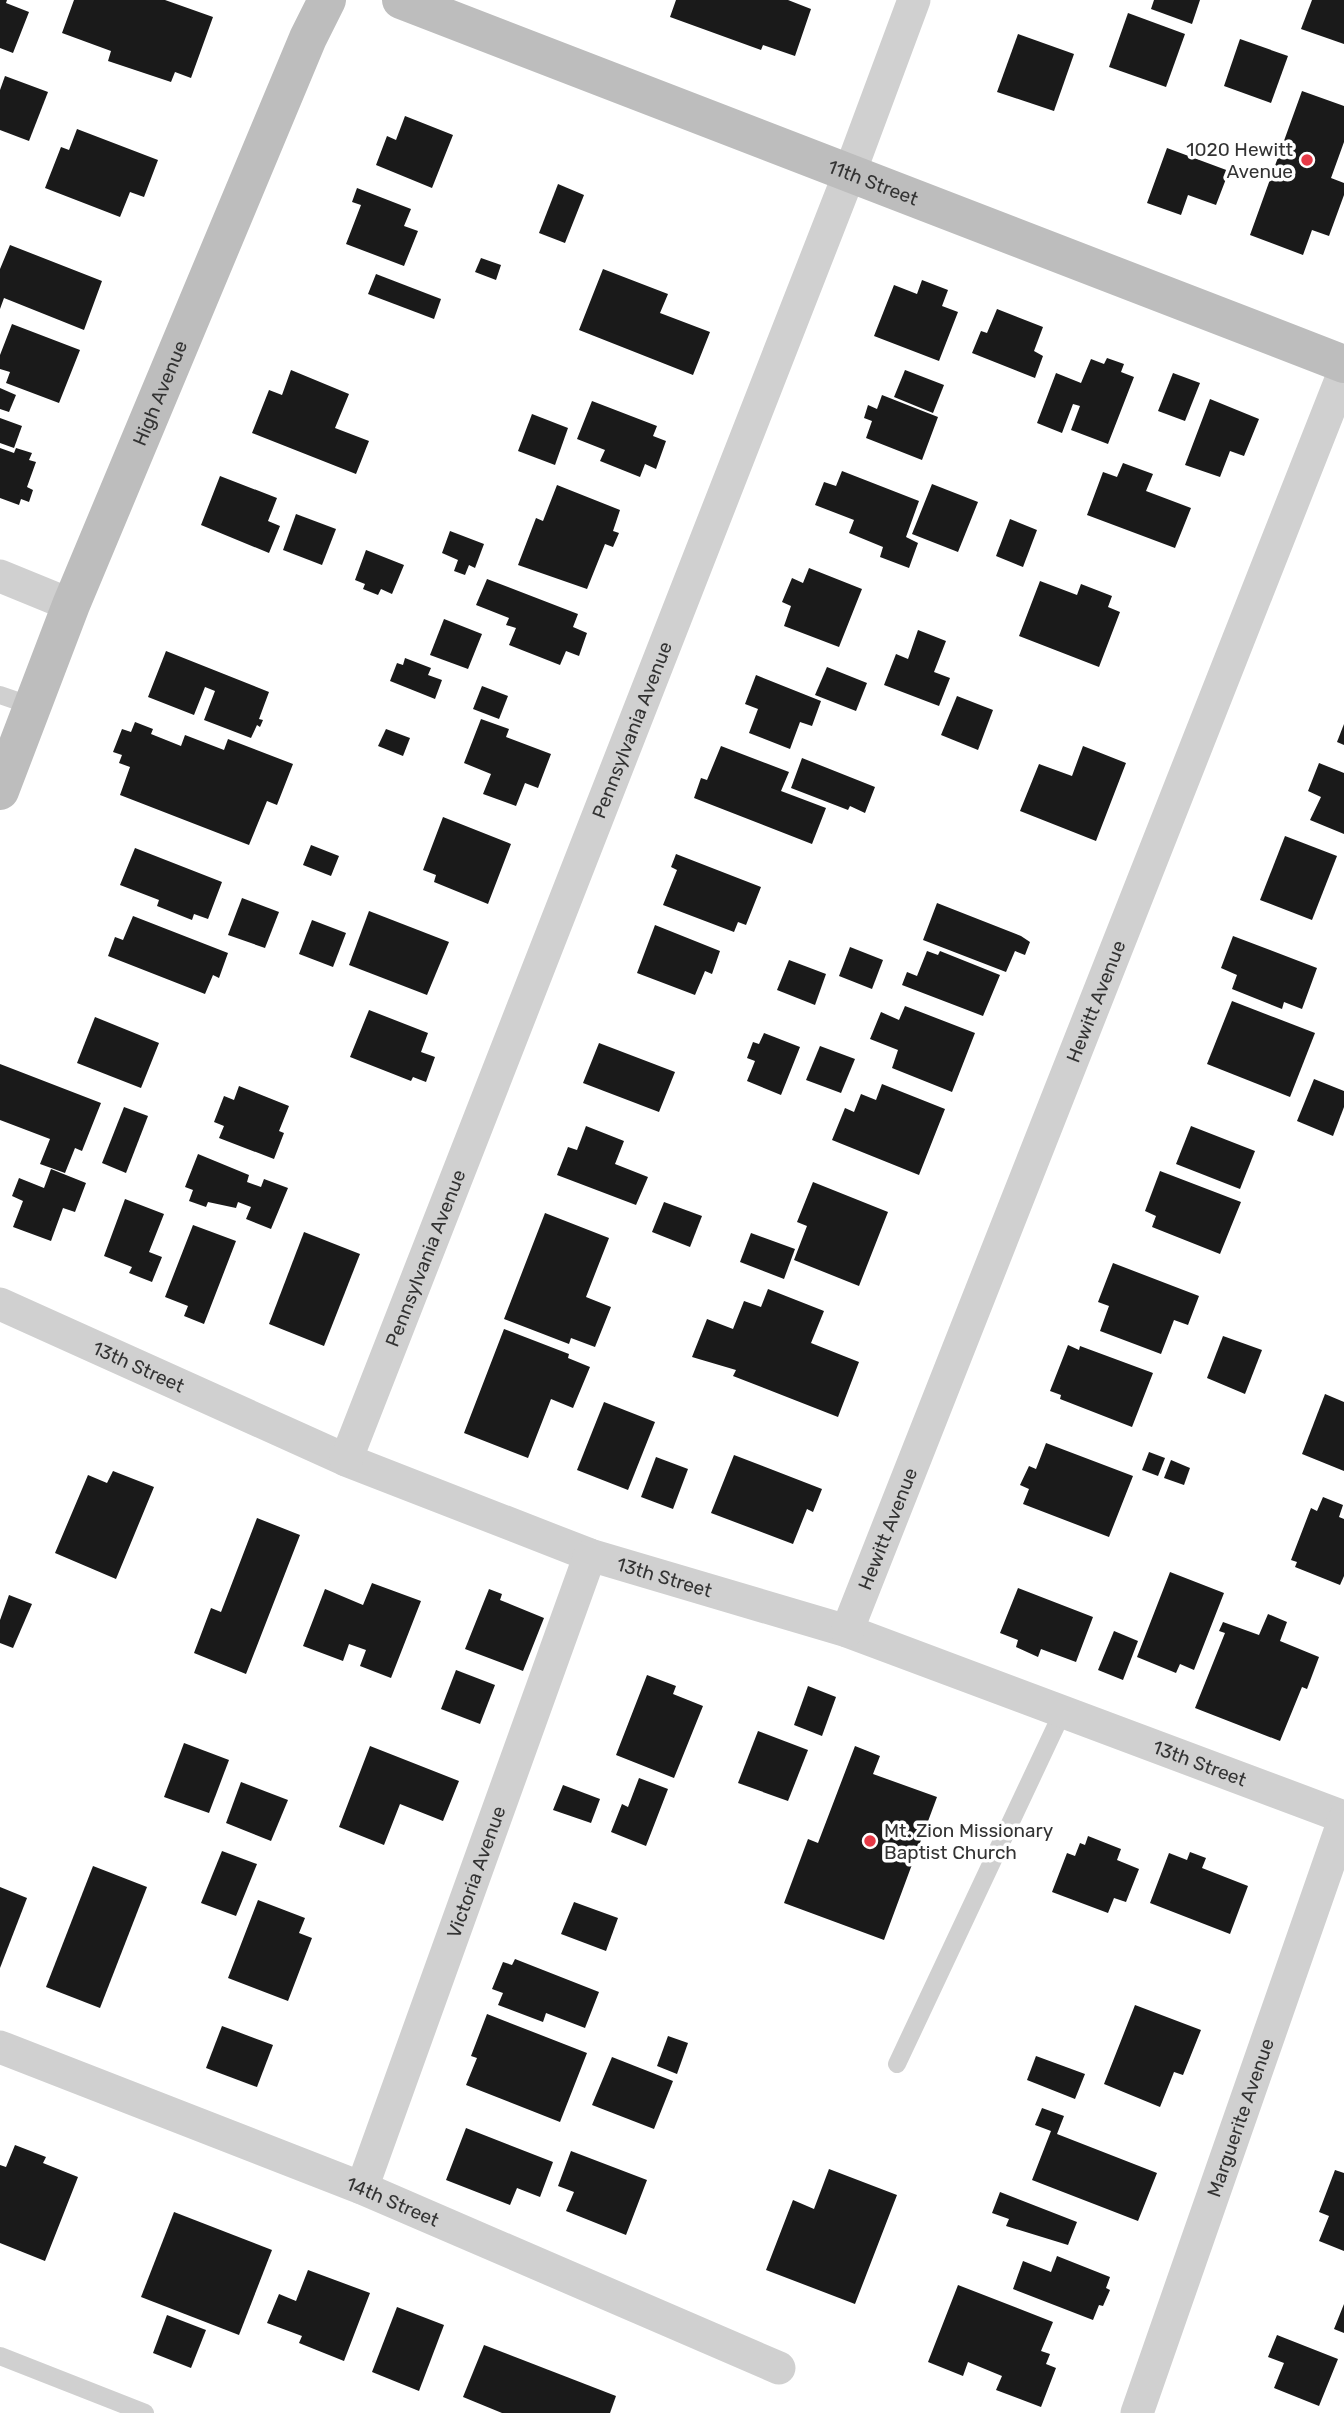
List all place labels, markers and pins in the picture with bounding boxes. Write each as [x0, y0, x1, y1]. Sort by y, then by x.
place label: 1020 Hewitt Avenue [1186, 138, 1294, 183]
marker: 1020 Hewitt Avenue [1299, 152, 1315, 168]
place label: Mt. Zion Missionary Baptist Church [884, 1819, 1053, 1864]
marker: Mt. Zion Missionary Baptist Church [862, 1833, 878, 1849]

